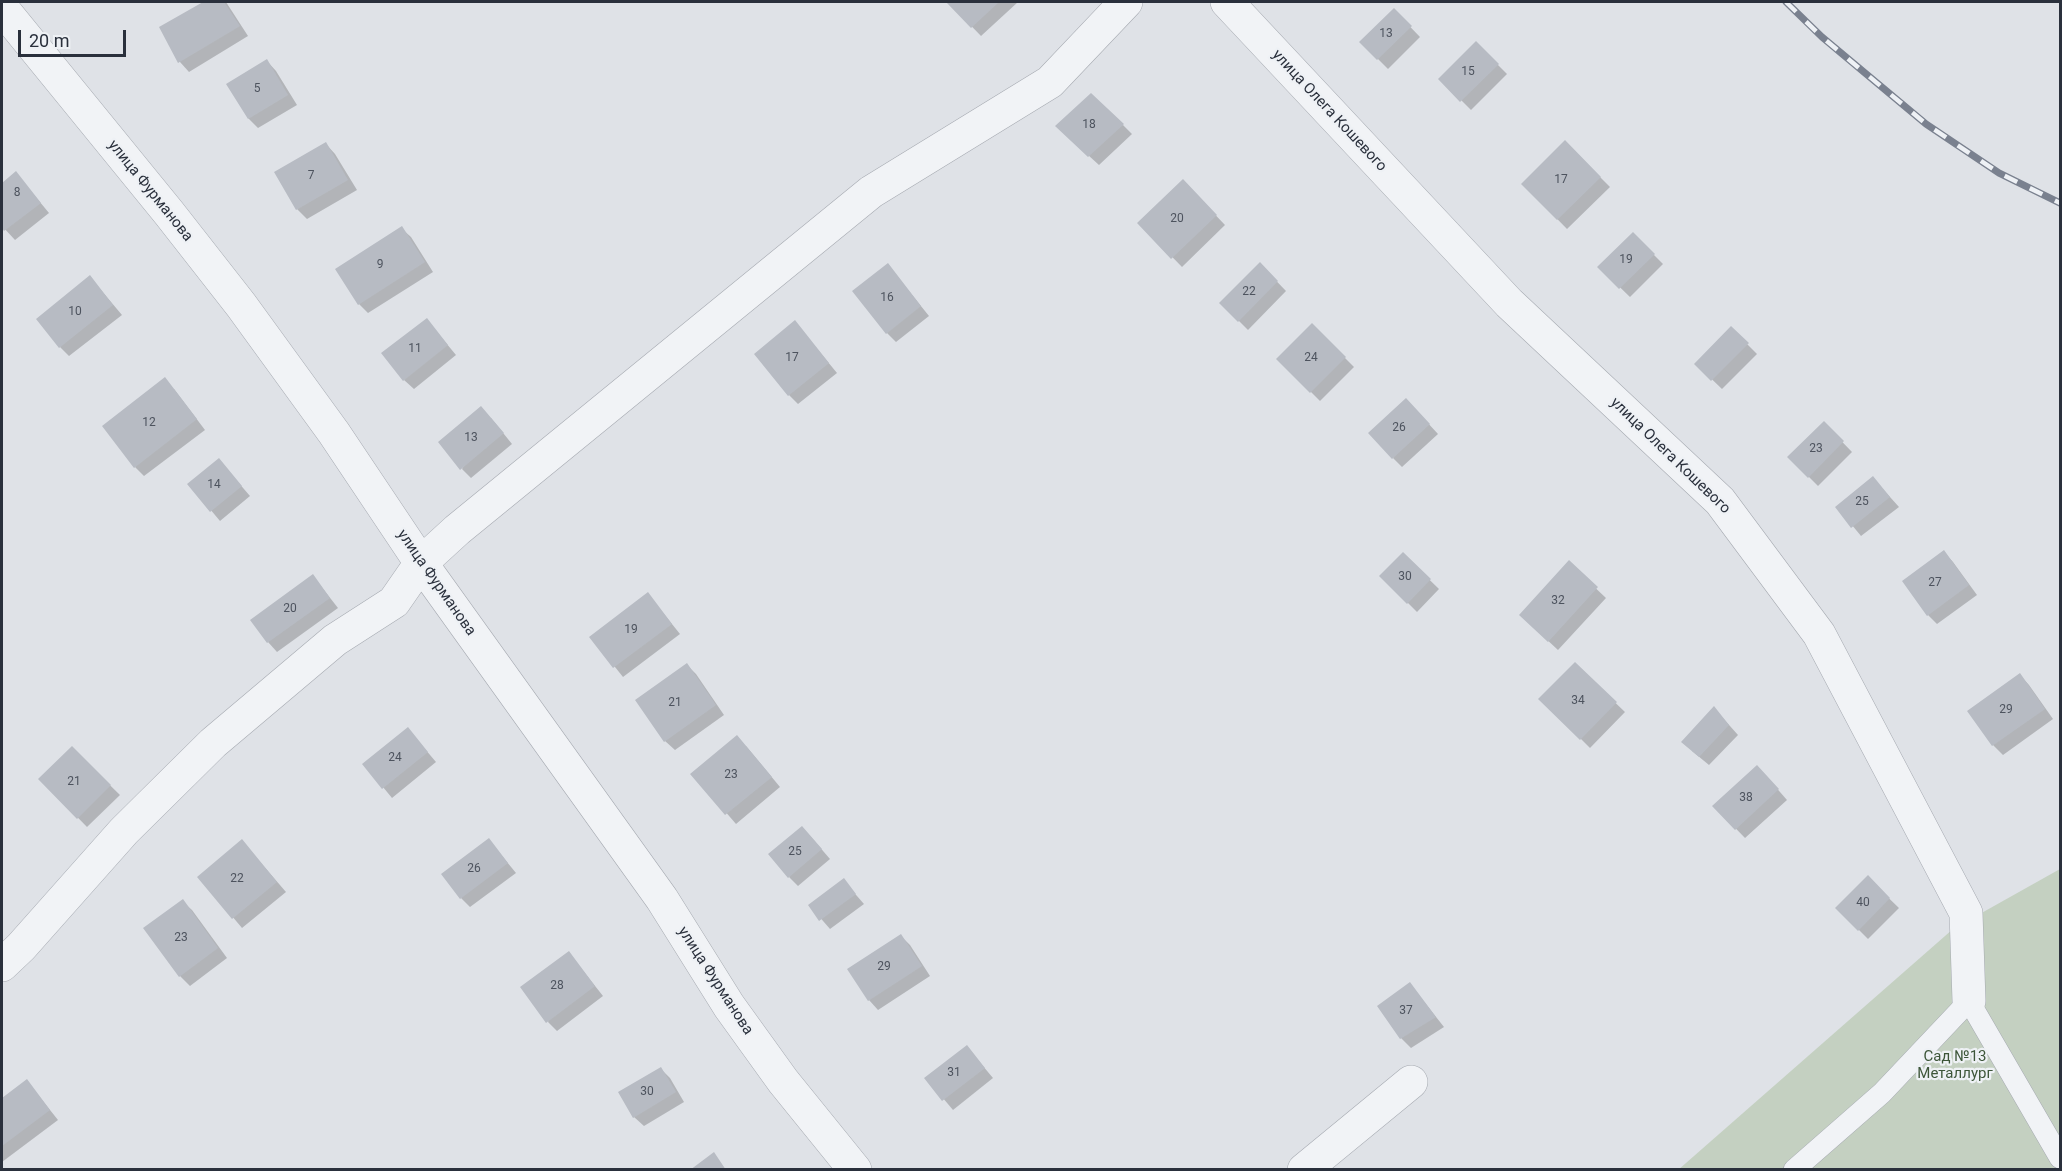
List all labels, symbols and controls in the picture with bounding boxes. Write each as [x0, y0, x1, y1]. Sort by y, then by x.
scale bar [21, 18, 129, 56]
house number: 13 [1379, 27, 1393, 41]
text: 20 m [29, 30, 69, 51]
street label: улица Олега Кошевого [1268, 46, 1390, 176]
house number: 15 [1461, 65, 1475, 79]
house number: 5 [254, 82, 260, 96]
house number: 18 [1082, 118, 1096, 132]
street label: улица Фурманова [104, 137, 196, 245]
house number: 7 [308, 169, 314, 183]
house number: 17 [1554, 173, 1568, 187]
house number: 8 [14, 186, 20, 200]
house number: 20 [1170, 212, 1184, 226]
house number: 19 [1619, 253, 1633, 267]
house number: 9 [377, 258, 383, 272]
house number: 22 [1242, 285, 1256, 299]
house number: 16 [880, 291, 894, 305]
house number: 10 [68, 305, 82, 319]
house number: 11 [408, 342, 422, 356]
house number: 17 [785, 351, 799, 365]
house number: 24 [1304, 351, 1318, 365]
street label: улица Олега Кошевого [1606, 394, 1734, 518]
house number: 12 [142, 416, 156, 430]
house number: 26 [1392, 421, 1406, 435]
house number: 13 [464, 431, 478, 445]
house number: 23 [1809, 442, 1823, 456]
house number: 14 [207, 478, 221, 492]
house number: 25 [1855, 495, 1869, 509]
street label: улица Фурманова [393, 527, 479, 639]
house number: 30 [1398, 570, 1412, 584]
house number: 27 [1928, 576, 1942, 590]
house number: 32 [1551, 594, 1565, 608]
house number: 20 [283, 602, 297, 616]
house number: 19 [624, 623, 638, 637]
house number: 34 [1571, 694, 1585, 708]
house number: 21 [668, 696, 682, 710]
house number: 29 [1999, 703, 2013, 717]
house number: 24 [388, 751, 402, 765]
house number: 23 [724, 768, 738, 782]
house number: 21 [67, 775, 81, 789]
house number: 38 [1739, 791, 1753, 805]
house number: 25 [788, 845, 802, 859]
house number: 26 [467, 862, 481, 876]
house number: 22 [230, 872, 244, 886]
house number: 40 [1856, 896, 1870, 910]
street label: улица Фурманова [673, 924, 757, 1038]
house number: 23 [174, 931, 188, 945]
house number: 29 [877, 960, 891, 974]
house number: 28 [550, 979, 564, 993]
house number: 37 [1399, 1004, 1413, 1018]
park label: Сад №13 Металлург [1917, 1048, 1993, 1083]
house number: 31 [947, 1066, 961, 1080]
house number: 30 [640, 1085, 654, 1099]

